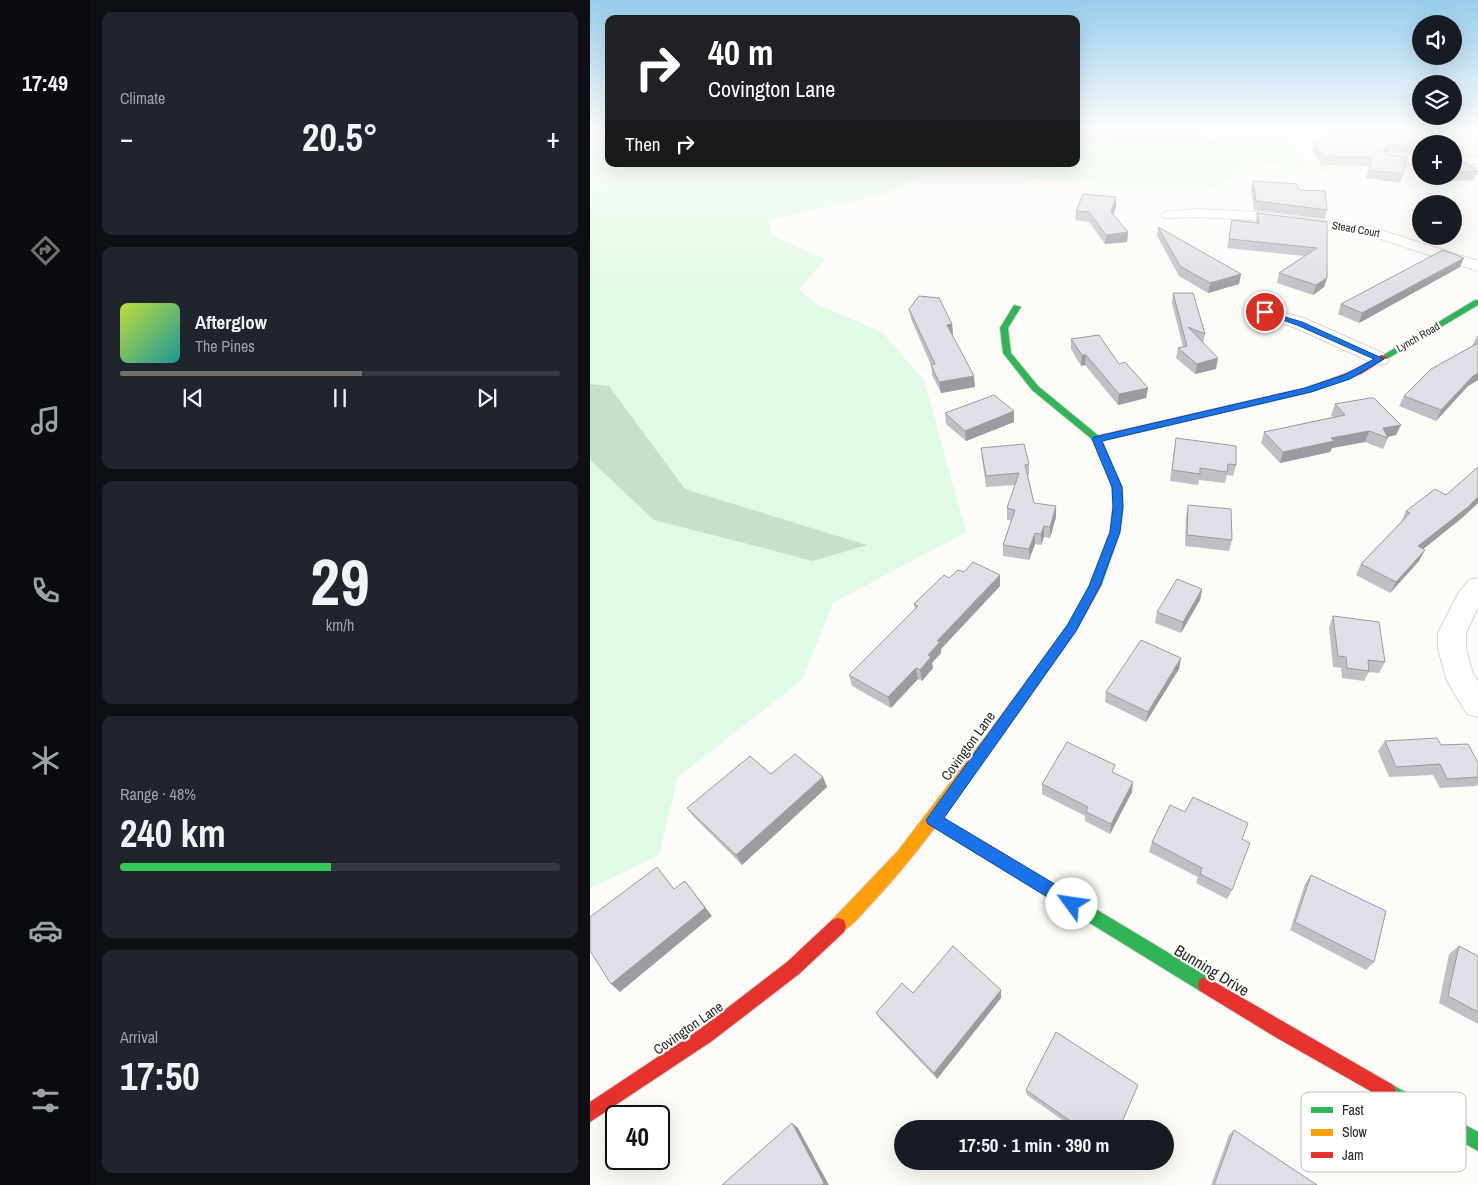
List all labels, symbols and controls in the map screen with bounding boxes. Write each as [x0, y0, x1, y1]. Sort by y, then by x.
map controls [1412, 15, 1462, 245]
button: sound [1412, 15, 1462, 65]
text: 40 m [708, 29, 773, 76]
icon: right [625, 35, 690, 100]
text: 17:49 [22, 68, 68, 98]
text: Covington Lane [708, 74, 835, 104]
button: layers [1412, 75, 1462, 125]
text: Climate [120, 87, 165, 109]
text: 20.5° [302, 112, 378, 163]
text: − [120, 119, 133, 157]
text: + [547, 119, 560, 157]
icon: right [671, 130, 699, 158]
text: Then [625, 131, 661, 157]
button: + [1412, 135, 1462, 185]
button: − [1412, 195, 1462, 245]
street label: Stead Court [1331, 218, 1381, 240]
icon: directions [28, 233, 63, 268]
pin [1244, 291, 1286, 333]
icon: arrive [1251, 298, 1279, 326]
text: Afterglow [195, 309, 267, 335]
street label: Lynch Road [1394, 319, 1442, 355]
text: The Pines [195, 335, 255, 357]
icon: previous [179, 384, 207, 412]
icon: pause [326, 384, 354, 412]
icon: next [473, 384, 501, 412]
icon: music [28, 403, 63, 438]
text: 29 [310, 538, 370, 625]
icon: phone [28, 573, 63, 608]
text: km/h [326, 614, 354, 636]
street label: Covington Lane [937, 708, 999, 784]
icon: climate [28, 743, 63, 778]
text: Range · 48% [120, 783, 196, 805]
text: 240 km [120, 808, 226, 859]
position arrow [1045, 877, 1097, 929]
icon: car [28, 913, 63, 948]
street label: Bunning Drive [1170, 939, 1254, 1001]
street label: Covington Lane [650, 997, 726, 1059]
text: Arrival [120, 1026, 158, 1048]
text: 17:50 [120, 1051, 200, 1102]
icon: filters [28, 1083, 63, 1118]
legend [1301, 1092, 1466, 1172]
text: Fast [1342, 1101, 1364, 1119]
speed limit sign: 40 [605, 1105, 670, 1170]
text: Slow [1342, 1123, 1368, 1141]
text: 17:50 · 1 min · 390 m [959, 1132, 1109, 1158]
text: Jam [1342, 1146, 1364, 1164]

